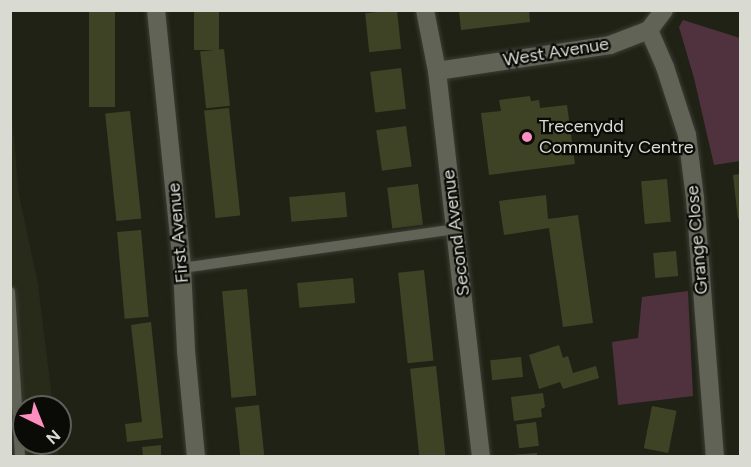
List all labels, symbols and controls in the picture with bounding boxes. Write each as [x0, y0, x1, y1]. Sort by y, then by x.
street label: West Avenue [502, 33, 610, 71]
place label: Trecenydd Community Centre [539, 116, 694, 158]
marker: Trecenydd Community Centre [520, 130, 534, 144]
street label: Second Avenue [438, 169, 474, 297]
street label: First Avenue [163, 182, 193, 284]
street label: Grange Close [681, 185, 713, 295]
north arrow [12, 395, 72, 455]
text: N [42, 426, 64, 448]

